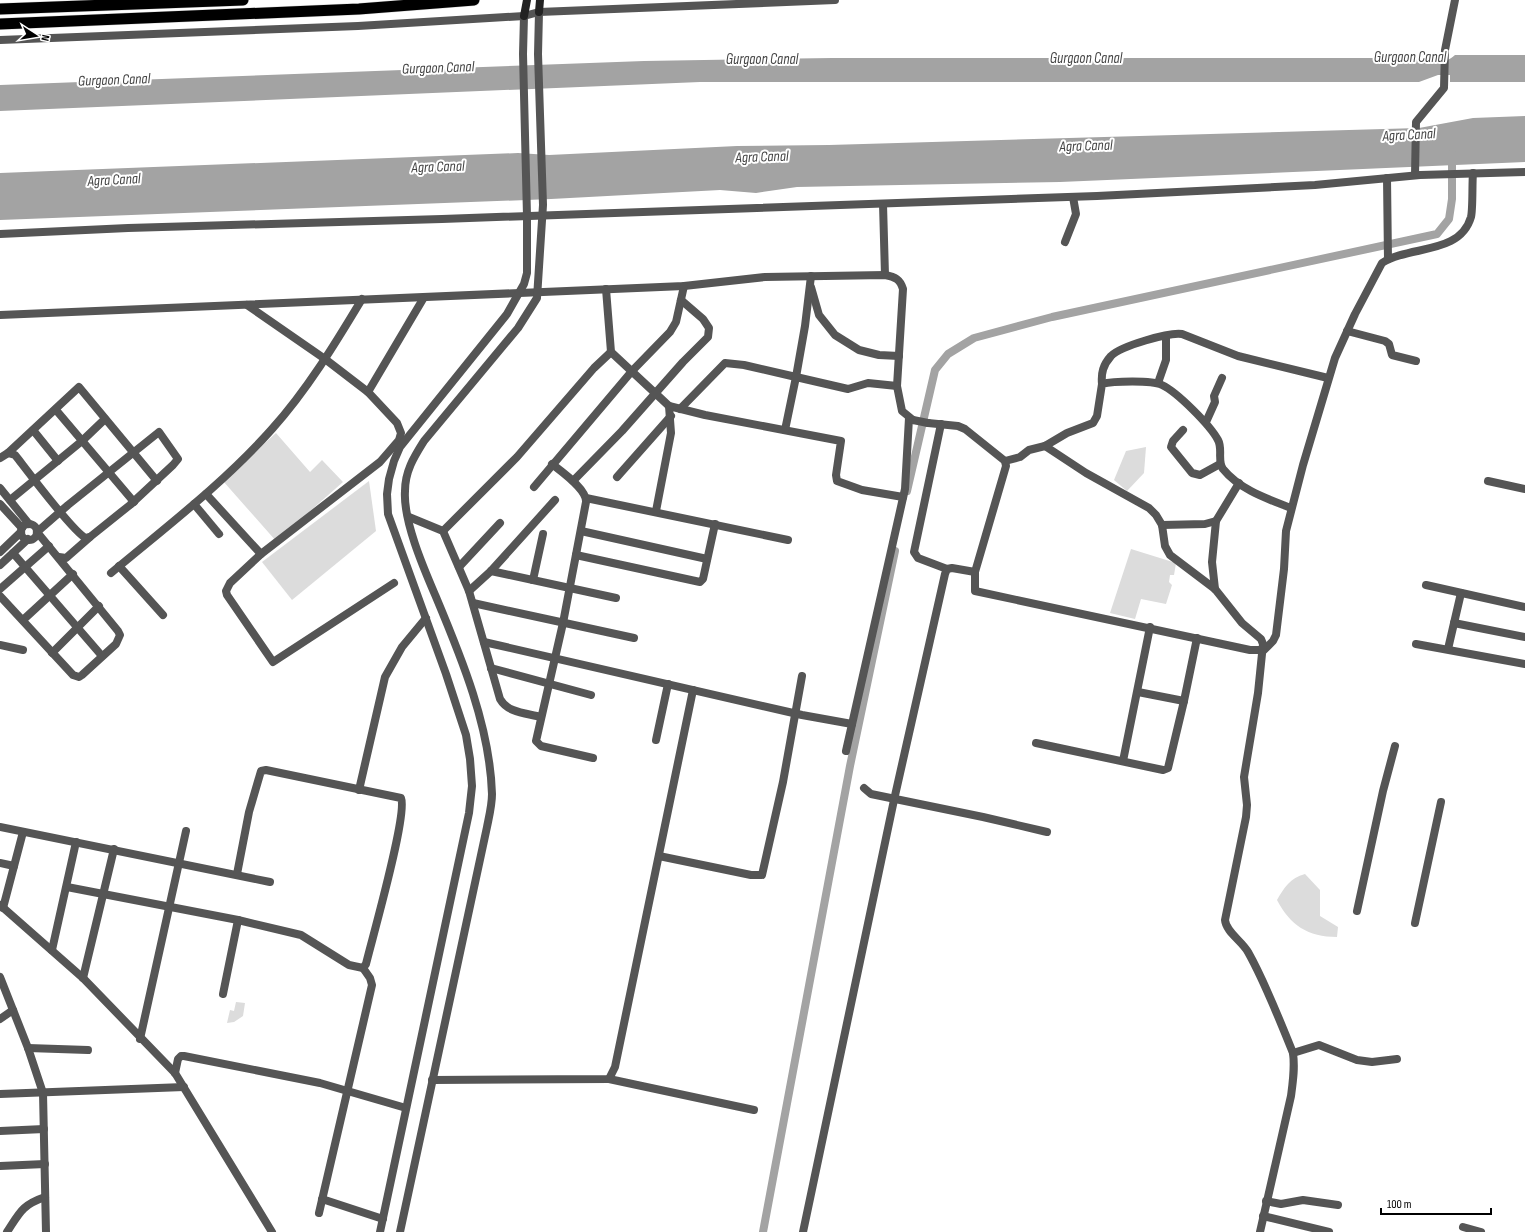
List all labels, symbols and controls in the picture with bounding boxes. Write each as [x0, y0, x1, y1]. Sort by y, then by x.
north arrow [16, 16, 56, 56]
text: N [38, 34, 52, 42]
water label: Gurgaon Canal [1374, 48, 1448, 67]
water label: Gurgaon Canal [1050, 49, 1124, 68]
water label: Gurgaon Canal [726, 50, 800, 69]
water label: Gurgaon Canal [401, 57, 476, 79]
water label: Gurgaon Canal [77, 69, 152, 91]
water label: Agra Canal [1381, 124, 1437, 146]
water label: Agra Canal [1058, 136, 1114, 156]
water label: Agra Canal [734, 147, 790, 167]
water label: Agra Canal [410, 157, 466, 177]
water label: Agra Canal [86, 169, 142, 191]
scale bar [1381, 1190, 1491, 1216]
text: 100 m [1387, 1197, 1412, 1212]

